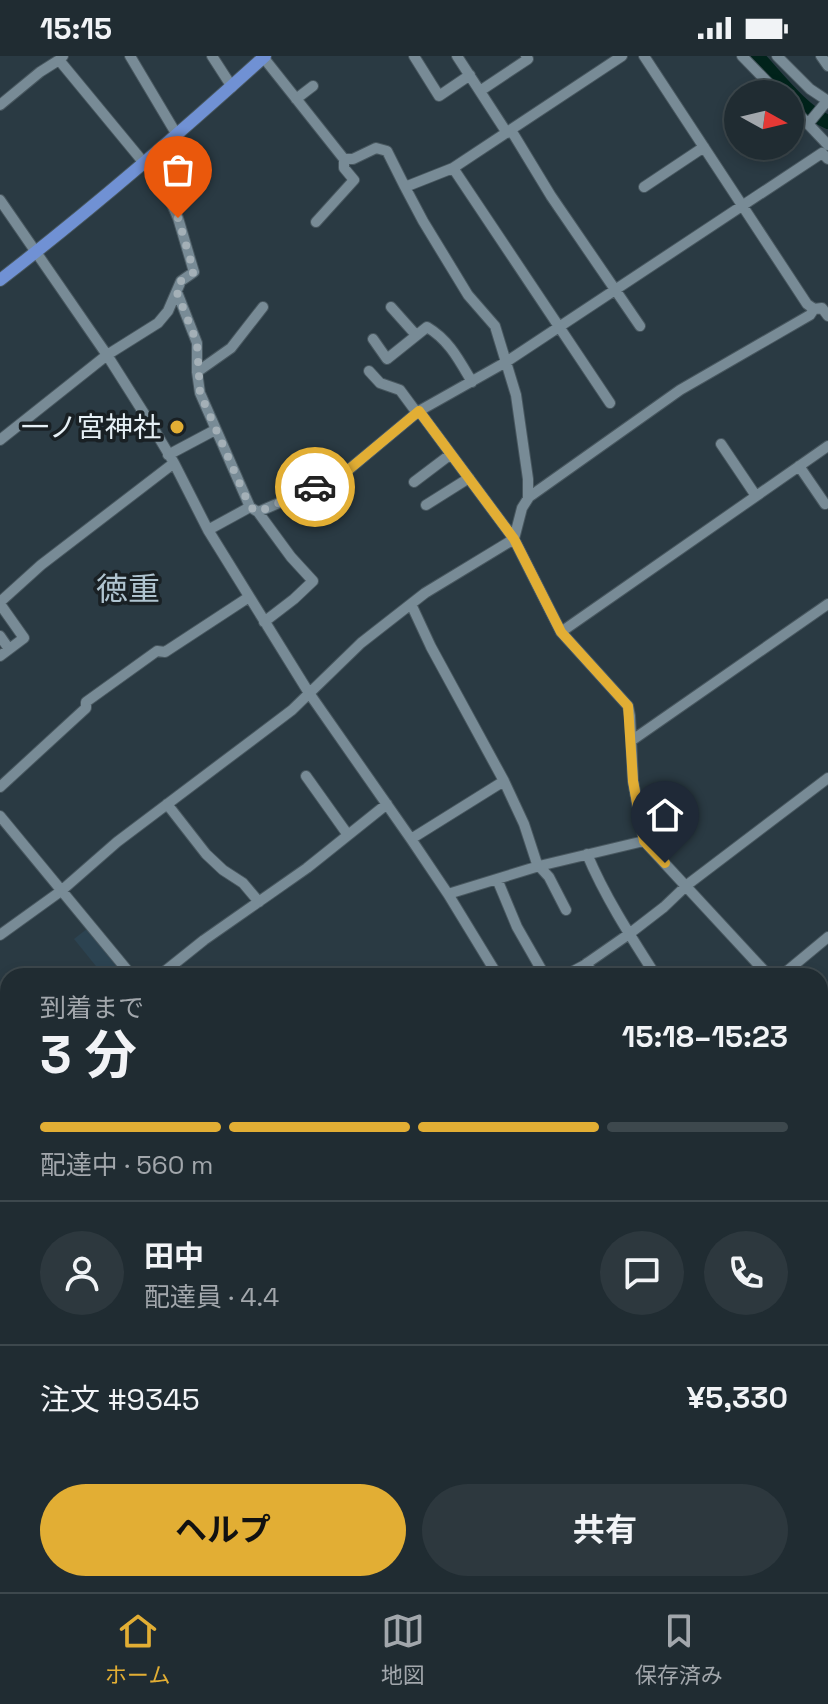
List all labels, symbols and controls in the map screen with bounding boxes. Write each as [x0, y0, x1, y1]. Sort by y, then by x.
text: 15:15 [40, 9, 112, 48]
north arrow [724, 80, 804, 160]
map controls [724, 80, 804, 160]
pin [144, 136, 212, 218]
icon: bag [156, 148, 200, 192]
place label: 一ノ宮神社 [21, 409, 161, 445]
marker: 一ノ宮神社 [168, 418, 186, 436]
courier [275, 447, 355, 527]
icon: car [293, 465, 337, 509]
district label: 徳重 [96, 569, 160, 609]
pin [631, 781, 699, 863]
icon: home [643, 793, 687, 837]
text: 到着まで [40, 991, 144, 1025]
text: 15:18–15:23 [622, 1017, 788, 1056]
text: 3 分 [40, 1022, 137, 1088]
text: 配達中 · 560 m [40, 1148, 213, 1182]
button: person [40, 1231, 124, 1315]
button: chat [600, 1231, 684, 1315]
button: phone [704, 1231, 788, 1315]
text: 田中 [144, 1237, 204, 1276]
text: 配達員 · 4.4 [144, 1280, 279, 1314]
text: ¥5,330 [687, 1378, 788, 1417]
text: 注文 #9345 [40, 1380, 200, 1419]
button: ヘルプ [40, 1484, 406, 1576]
button: 共有 [422, 1484, 788, 1576]
tab: ホーム [105, 1609, 170, 1689]
tab: 地図 [381, 1609, 425, 1689]
tab: 保存済み [635, 1609, 723, 1689]

